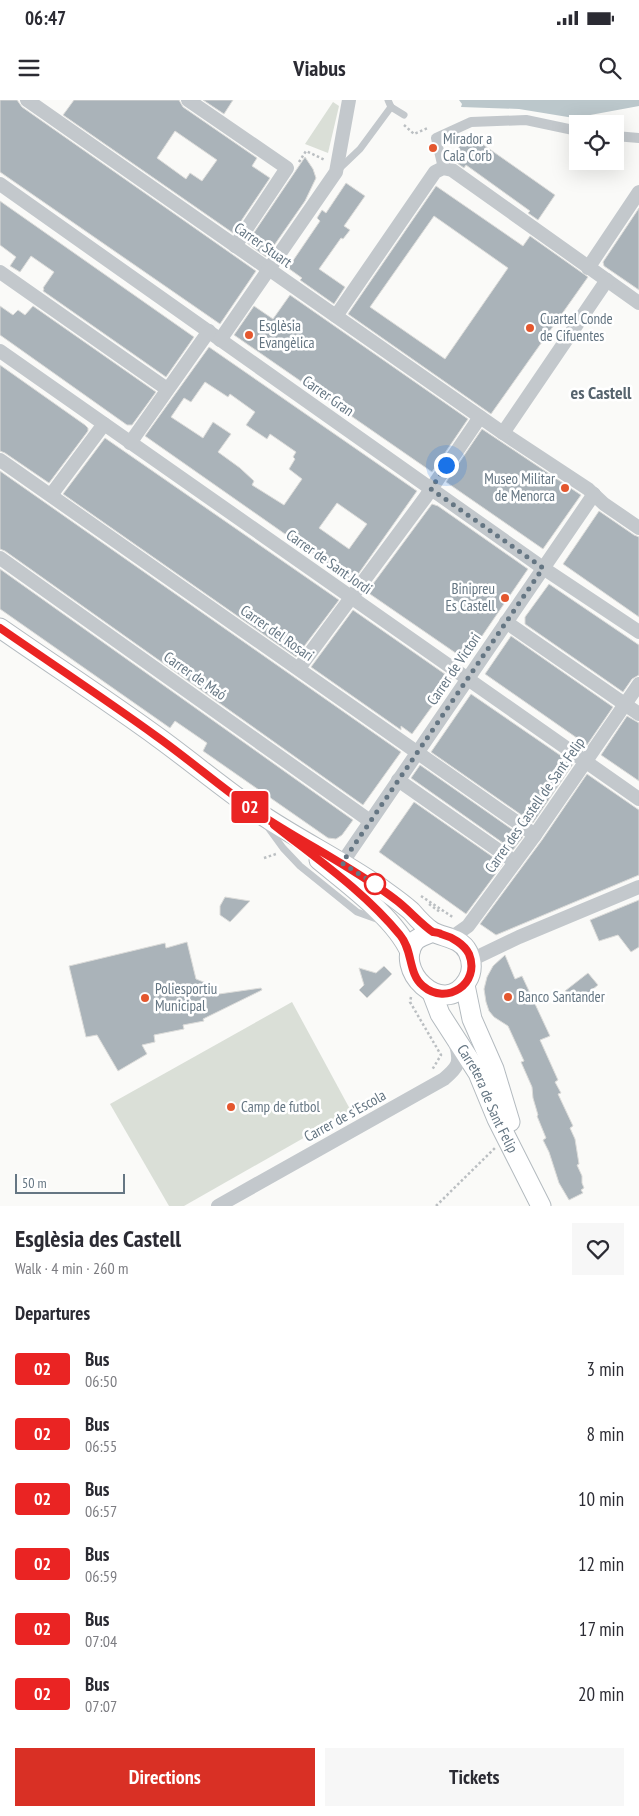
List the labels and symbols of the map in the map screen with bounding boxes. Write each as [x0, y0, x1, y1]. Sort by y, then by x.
place label: Mirador a Cala Corb [443, 129, 492, 165]
marker: Mirador a Cala Corb [427, 142, 439, 154]
street label: Carrer Stuart [231, 218, 296, 271]
place label: Cuartel Conde de Cifuentes [540, 309, 613, 345]
place label: Esglèsia Evangèlica [259, 316, 315, 352]
marker: Cuartel Conde de Cifuentes [524, 322, 536, 334]
marker: Esglèsia Evangèlica [243, 329, 255, 341]
street label: Carrer Gran [299, 371, 358, 420]
district label: es Castell [571, 381, 632, 404]
your location [434, 453, 459, 478]
place label: Museo Militar de Menorca [484, 469, 556, 505]
marker: Museo Militar de Menorca [559, 482, 571, 494]
street label: Carrer de Sant Jordi [283, 525, 376, 598]
place label: Binipreu Es Castell [445, 579, 496, 615]
marker: Binipreu Es Castell [499, 592, 511, 604]
street label: Carrer del Rosari [237, 600, 318, 665]
street label: Carrer de Victori [422, 629, 485, 709]
street label: Carrer de Maó [160, 647, 230, 704]
street label: Carrer des Castell de Sant Felip [481, 733, 589, 876]
line badge: 02 [228, 791, 272, 823]
unlabelled marker [364, 873, 386, 895]
place label: Poliesportiu Municipal [155, 979, 217, 1015]
place label: Banco Santander [518, 987, 606, 1006]
marker: Banco Santander [502, 991, 514, 1003]
marker: Poliesportiu Municipal [139, 992, 151, 1004]
street label: Carretera de Sant Felip [453, 1041, 523, 1156]
street label: Carrer de s'Escola [301, 1085, 389, 1146]
place label: Camp de futbol [241, 1097, 320, 1116]
marker: Camp de futbol [225, 1101, 237, 1113]
scale bar [15, 1171, 125, 1194]

